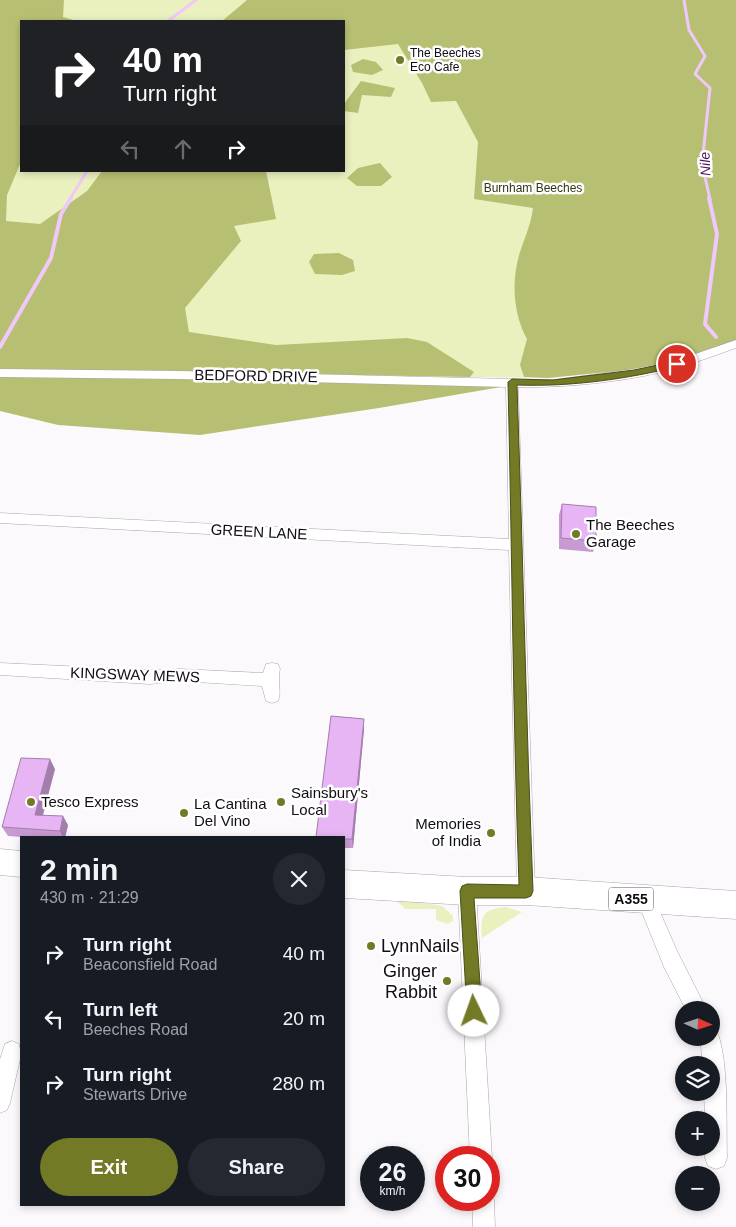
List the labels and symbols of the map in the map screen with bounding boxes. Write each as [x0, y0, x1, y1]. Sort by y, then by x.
place label: The Beeches Eco Cafe [410, 46, 481, 74]
marker: The Beeches Eco Cafe [394, 54, 406, 66]
water label: Nile [696, 151, 714, 176]
park label: Burnham Beeches [484, 181, 582, 195]
pin [656, 343, 698, 385]
street label: BEDFORD DRIVE [194, 366, 318, 385]
place label: The Beeches Garage [586, 516, 674, 550]
street label: GREEN LANE [210, 520, 308, 543]
marker: The Beeches Garage [570, 528, 582, 540]
street label: KINGSWAY MEWS [70, 664, 200, 685]
place label: Sainsbury's Local [291, 784, 368, 818]
place label: Tesco Express [41, 793, 139, 810]
place label: La Cantina Del Vino [194, 795, 267, 829]
marker: Tesco Express [25, 796, 37, 808]
marker: Sainsbury's Local [275, 796, 287, 808]
marker: La Cantina Del Vino [178, 807, 190, 819]
place label: Memories of India [415, 815, 482, 849]
marker: Memories of India [485, 827, 497, 839]
road number: A355 [608, 888, 654, 911]
place label: LynnNails [381, 936, 459, 956]
marker: LynnNails [365, 940, 377, 952]
place label: Ginger Rabbit [383, 961, 437, 1002]
marker: Ginger Rabbit [441, 975, 453, 987]
position arrow [447, 984, 499, 1036]
north arrow [675, 1001, 720, 1046]
speed limit sign: 30 [435, 1146, 500, 1211]

